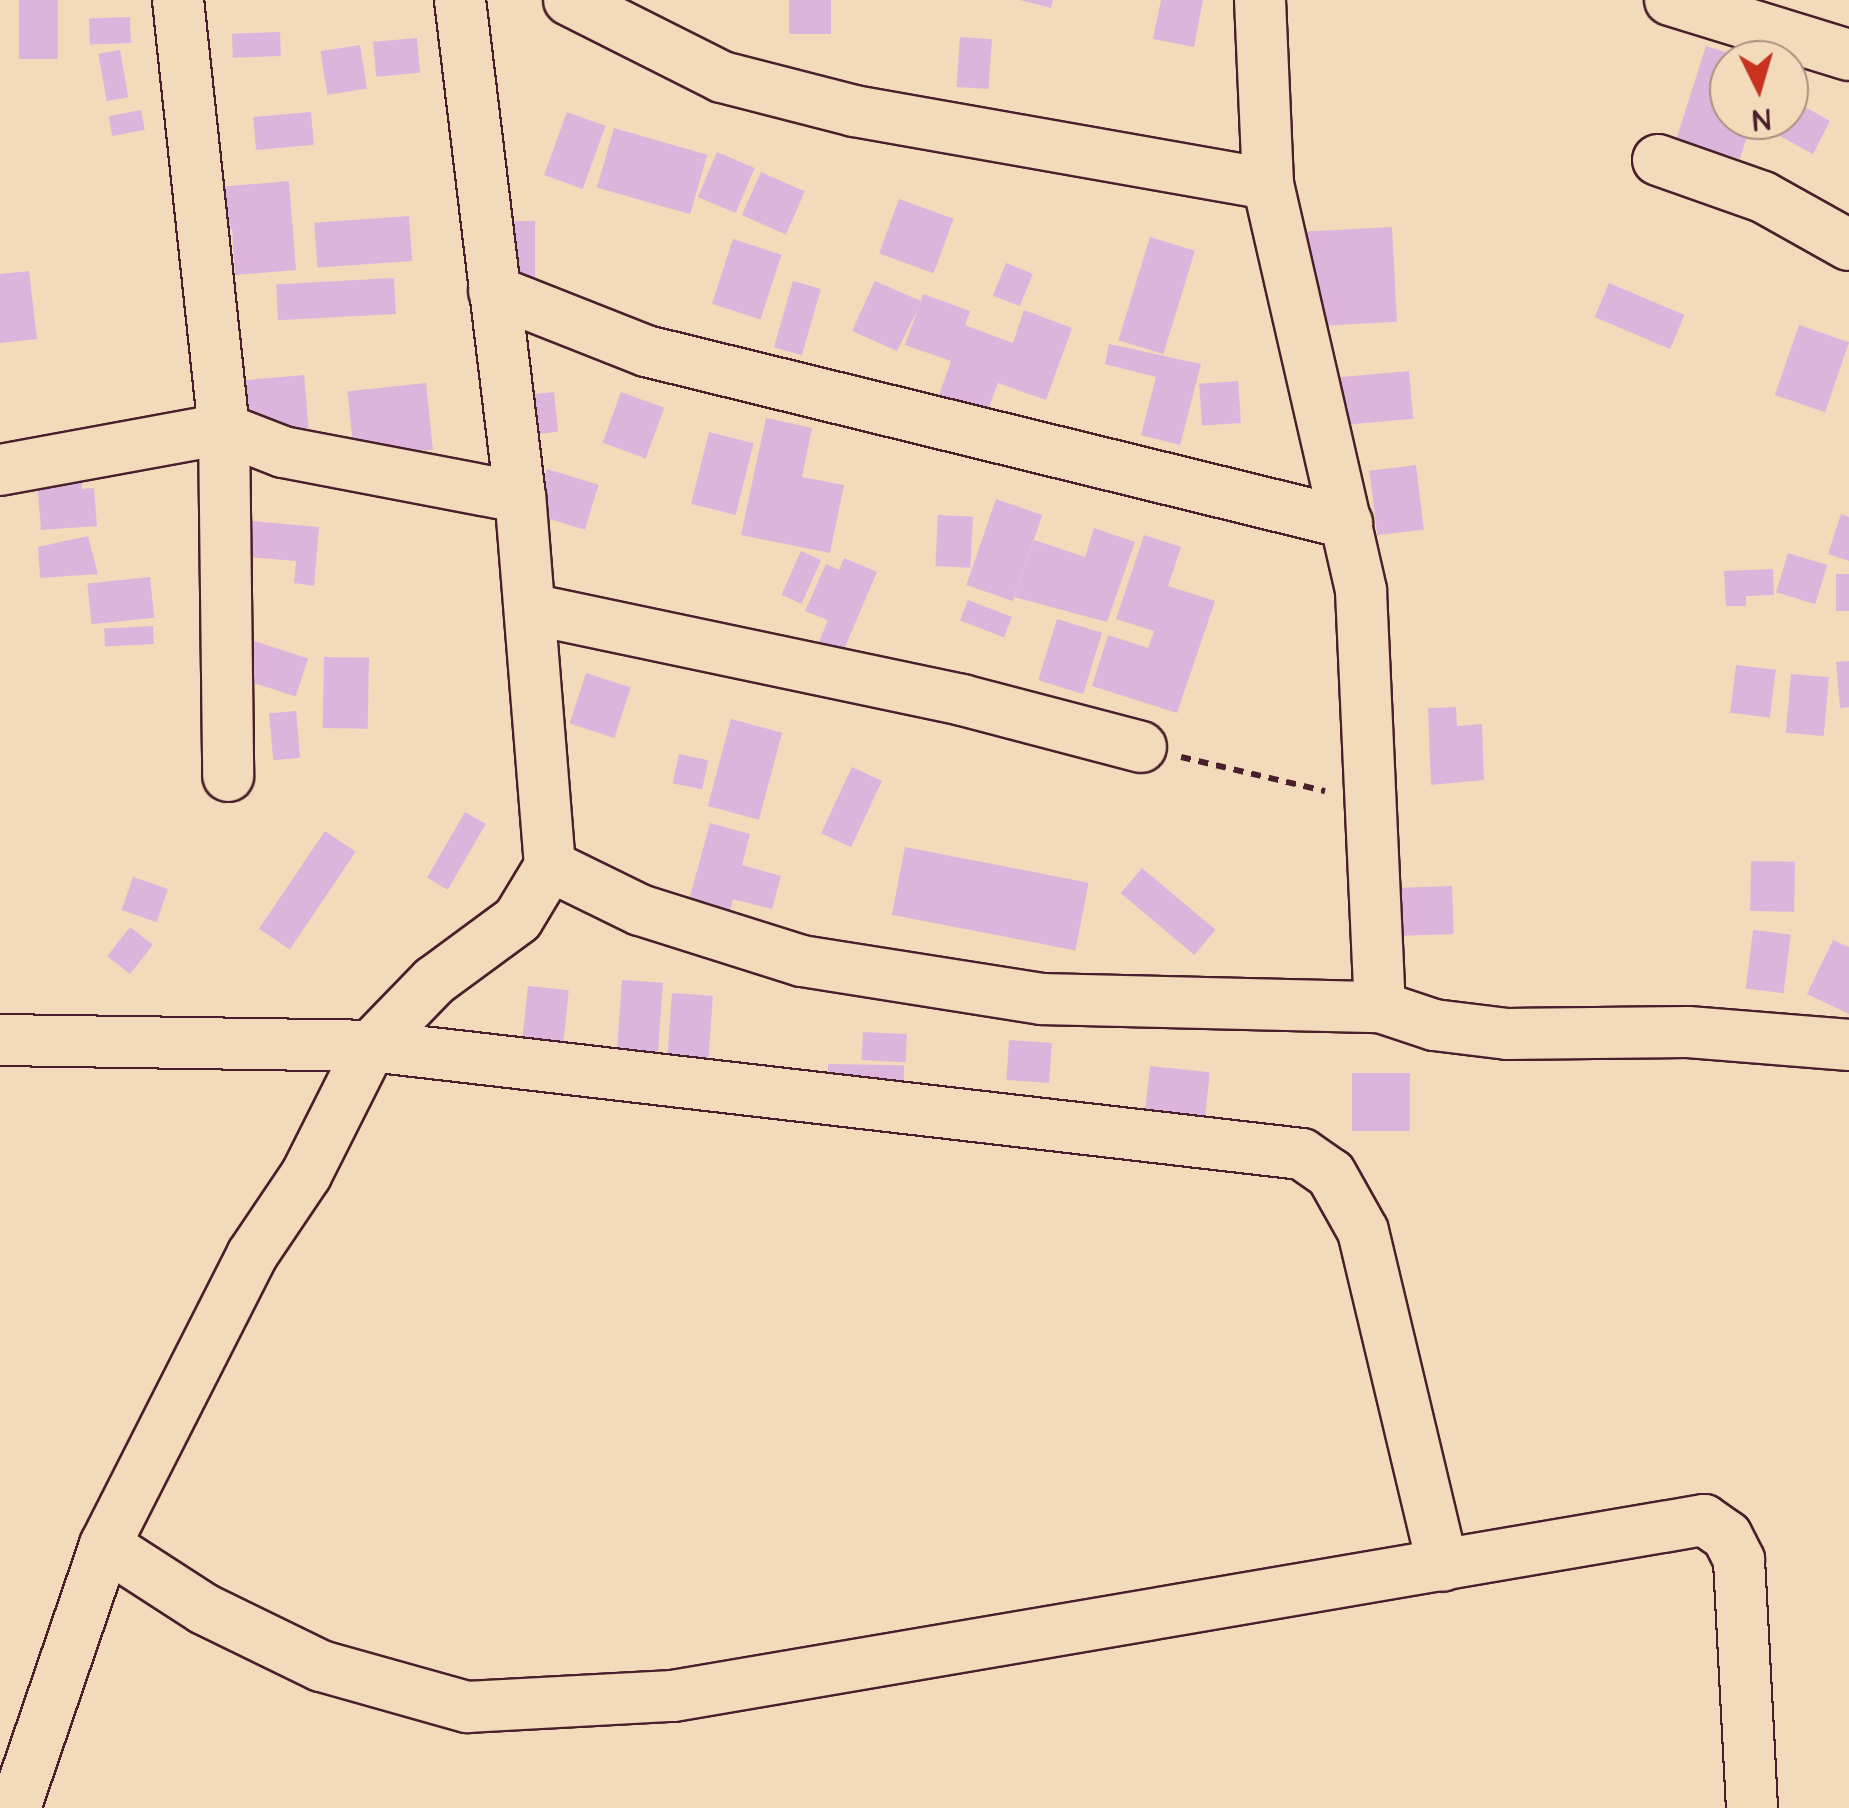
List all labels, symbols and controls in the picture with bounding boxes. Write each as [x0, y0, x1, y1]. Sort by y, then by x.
north arrow [1709, 40, 1809, 140]
text: N [1751, 98, 1772, 139]

